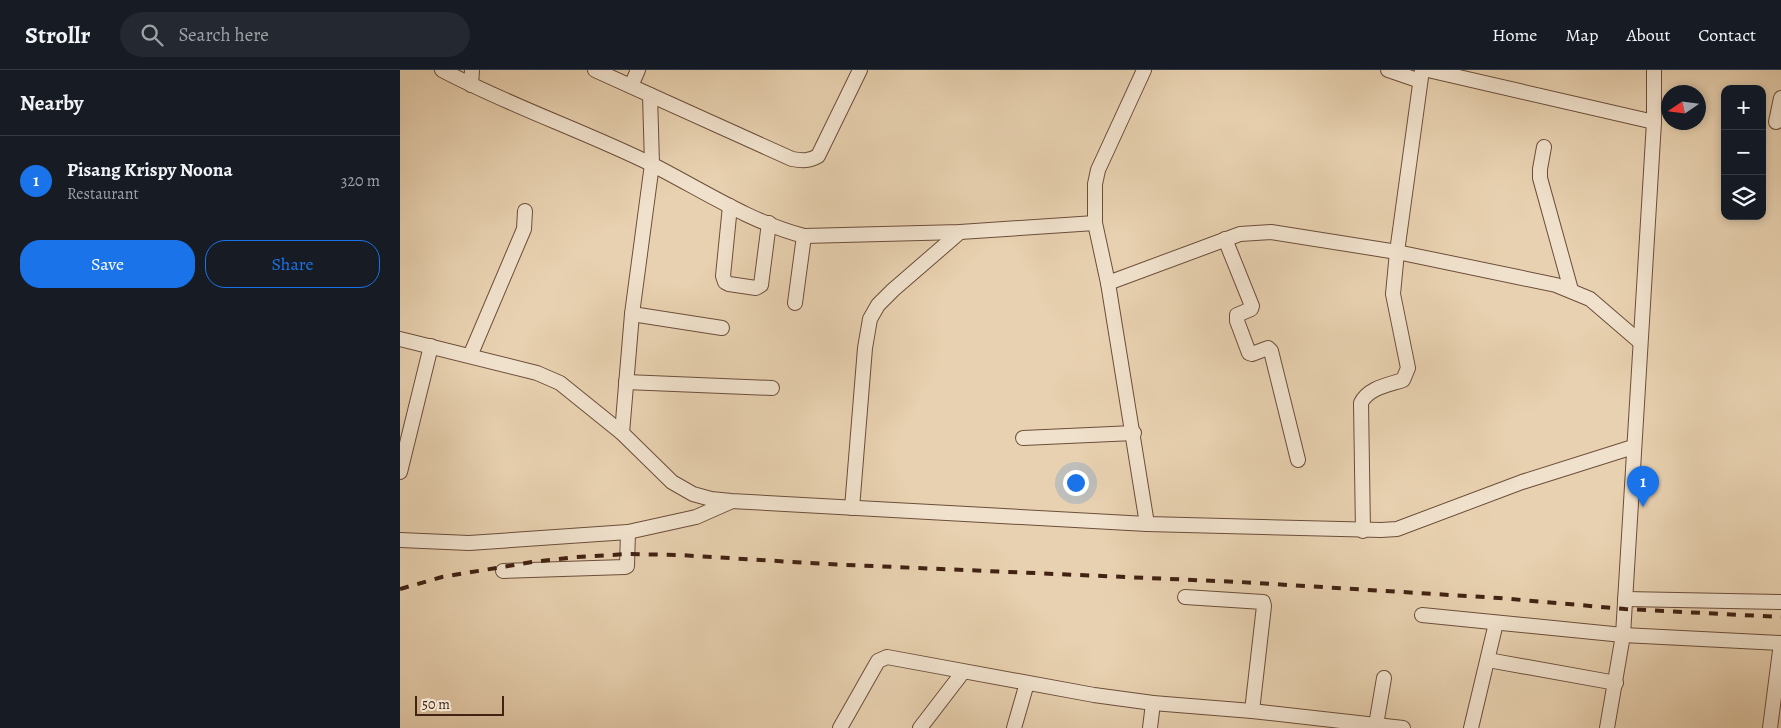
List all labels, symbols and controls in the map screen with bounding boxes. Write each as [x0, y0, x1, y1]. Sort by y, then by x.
search box [120, 12, 470, 57]
text: Strollr [25, 19, 90, 51]
icon: search [138, 21, 166, 49]
text: Search here [178, 22, 269, 48]
text: Home [1492, 23, 1537, 47]
text: Map [1565, 23, 1598, 47]
text: About [1626, 23, 1670, 47]
text: Contact [1698, 23, 1756, 47]
north arrow [1661, 85, 1706, 130]
map controls [1721, 85, 1766, 220]
button: + [1721, 85, 1766, 130]
text: Nearby [20, 89, 83, 117]
button: − [1721, 130, 1766, 175]
text: Pisang Krispy Noona [67, 157, 233, 183]
text: 1 [33, 170, 39, 192]
text: 320 m [341, 170, 380, 192]
button: layers [1721, 175, 1766, 220]
text: Restaurant [67, 183, 139, 205]
button: Save [20, 240, 195, 288]
button: Share [205, 240, 380, 288]
pin: 1 [1627, 466, 1659, 507]
your location [1063, 470, 1089, 496]
scale bar [415, 693, 504, 716]
text: 50 m [422, 695, 450, 714]

